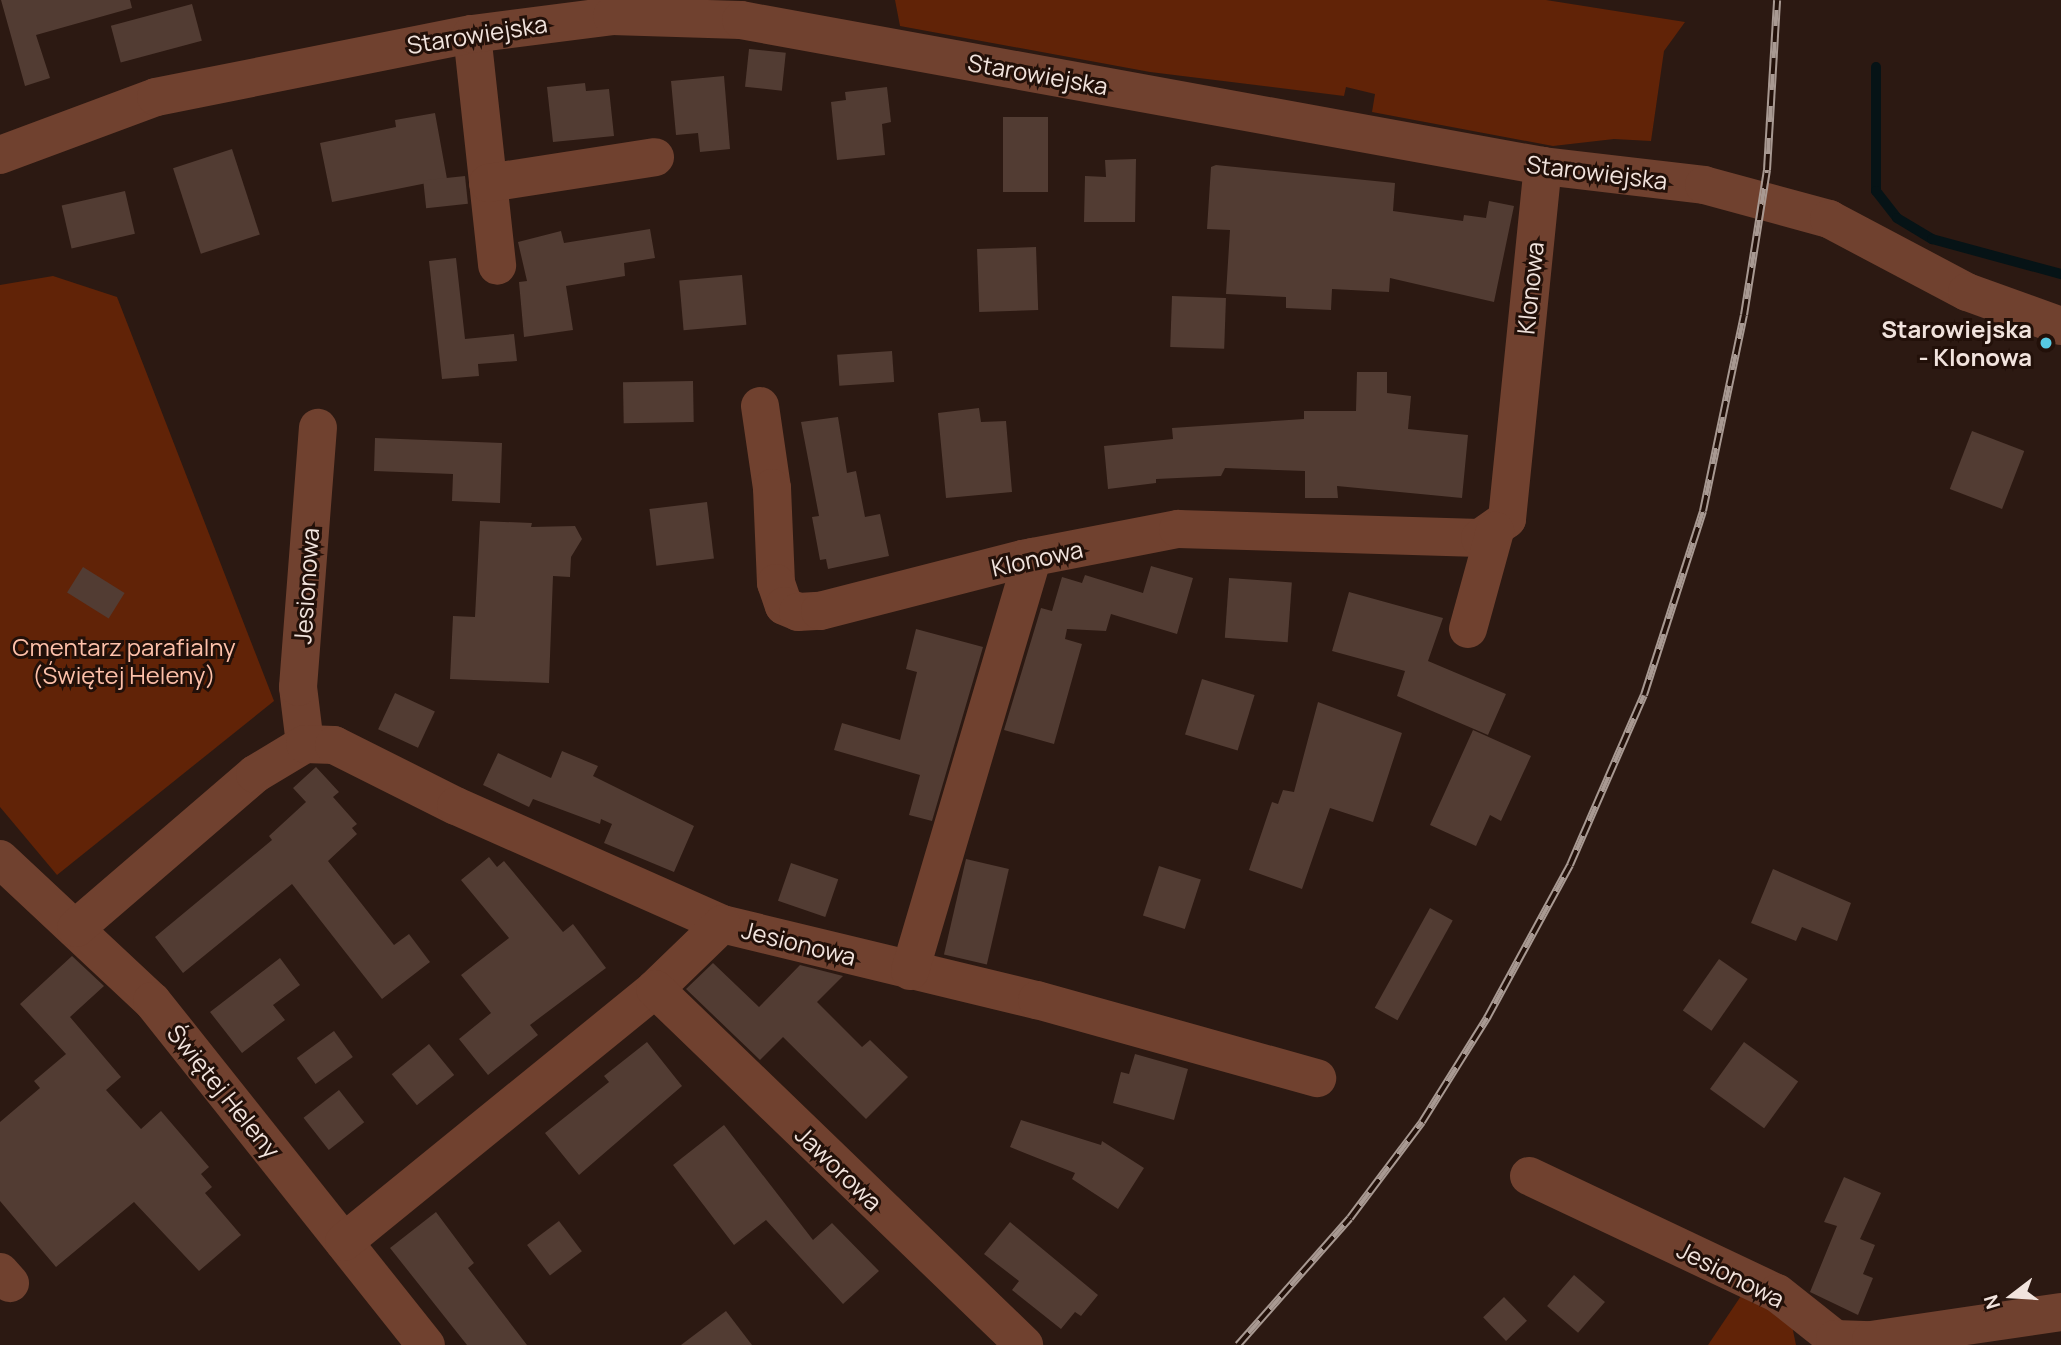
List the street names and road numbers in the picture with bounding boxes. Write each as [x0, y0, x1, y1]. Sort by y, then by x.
street label: Starowiejska [405, 9, 549, 59]
street label: Starowiejska [966, 48, 1110, 100]
street label: Starowiejska [1525, 149, 1669, 195]
street label: Klonowa [1511, 240, 1549, 336]
street label: Jesionowa [288, 527, 324, 645]
street label: Klonowa [989, 534, 1085, 582]
street label: Jesionowa [739, 915, 859, 971]
street label: Świętej Heleny [162, 1019, 286, 1163]
street label: Jaworowa [790, 1120, 888, 1216]
street label: Jesionowa [1673, 1235, 1789, 1313]

